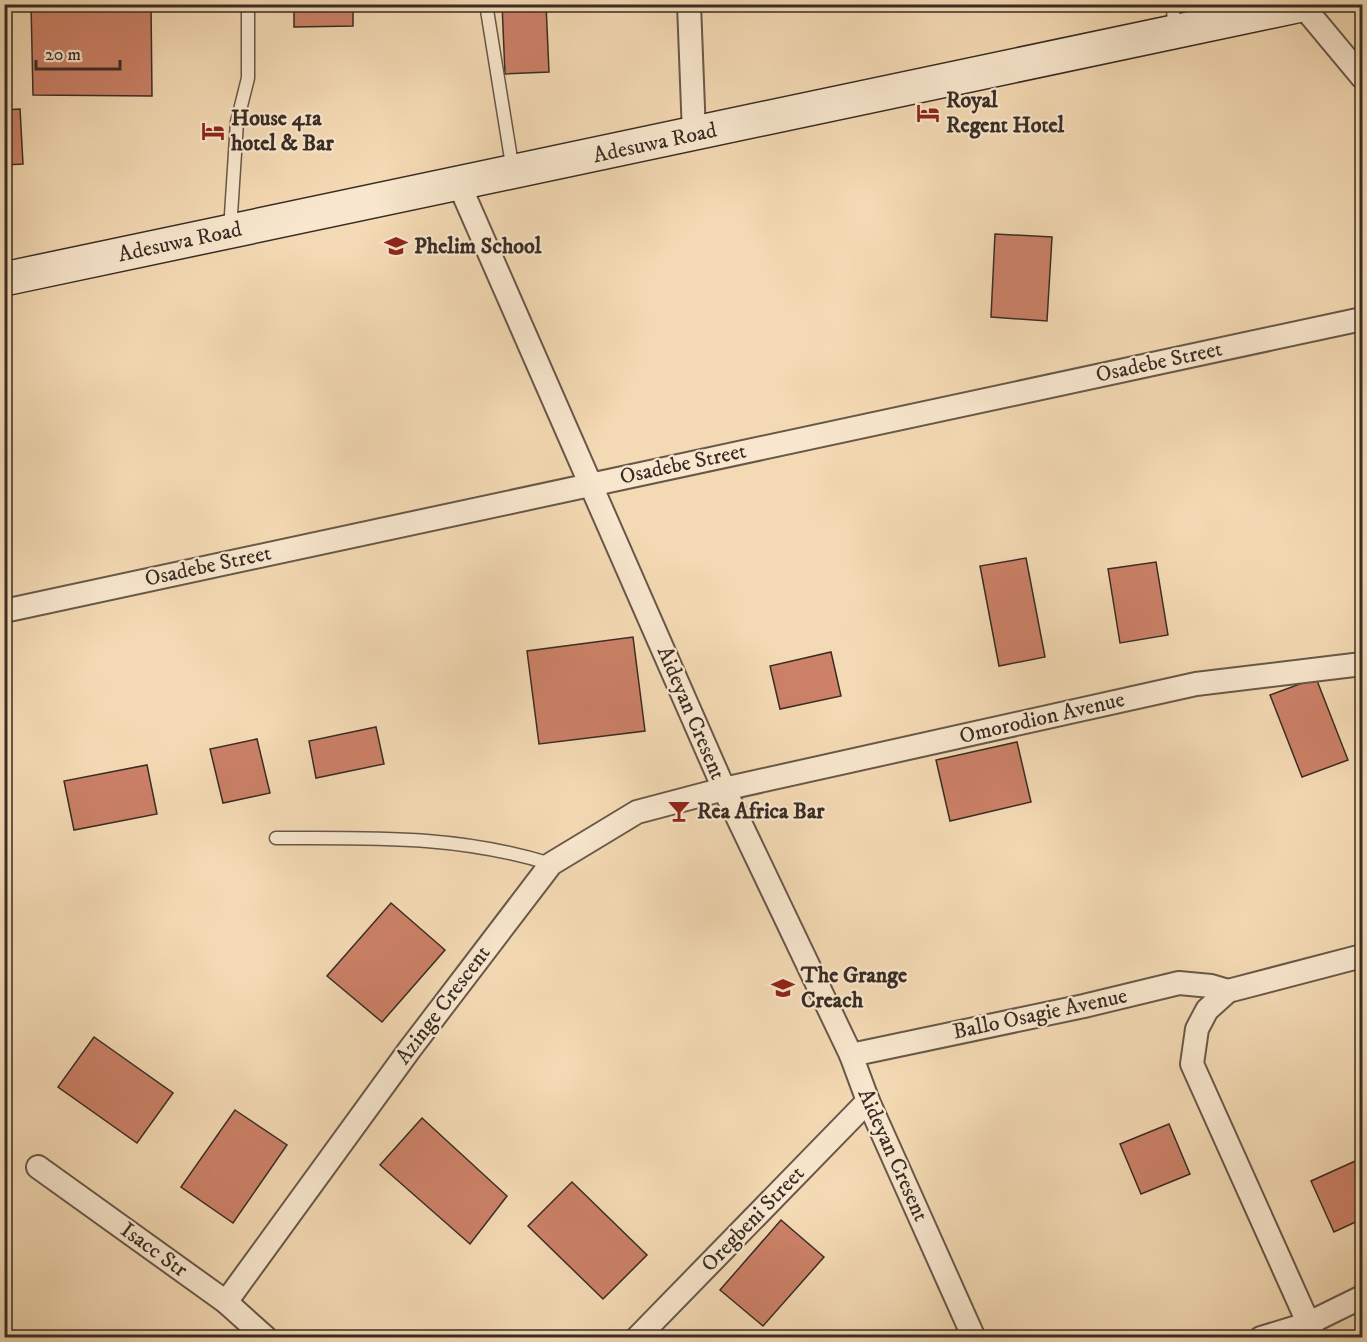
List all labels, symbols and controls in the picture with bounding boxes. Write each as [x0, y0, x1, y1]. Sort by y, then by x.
scale bar [36, 33, 120, 71]
text: 20 m [45, 44, 81, 66]
place label: Royal Regent Hotel [946, 87, 1065, 139]
hotel icon: Royal Regent Hotel [915, 100, 941, 126]
place label: House 41a hotel & Bar [230, 105, 335, 157]
street label: Adesuwa Road [591, 117, 719, 169]
hotel icon: House 41a hotel & Bar [200, 118, 226, 144]
street label: Adesuwa Road [116, 216, 244, 268]
school or university icon: Phelim School [383, 233, 409, 259]
place label: Phelim School [414, 233, 542, 260]
street label: Osadebe Street [1093, 335, 1225, 389]
street label: Osadebe Street [617, 437, 749, 491]
street label: Osadebe Street [142, 539, 274, 593]
street label: Aideyan Cresent [651, 642, 731, 784]
street label: Omorodion Avenue [957, 686, 1127, 750]
bar icon: Rea Africa Bar [666, 798, 692, 824]
place label: Rea Africa Bar [697, 798, 825, 825]
street label: Azinge Crescent [390, 940, 496, 1070]
place label: The Grange Creach [800, 962, 907, 1014]
school or university icon: The Grange Creach [770, 975, 796, 1001]
street label: Ballo Osagie Avenue [950, 982, 1130, 1046]
street label: Aideyan Cresent [852, 1084, 934, 1226]
street label: Oregbeni Street [696, 1160, 810, 1278]
street label: Isacc Str [115, 1217, 193, 1284]

